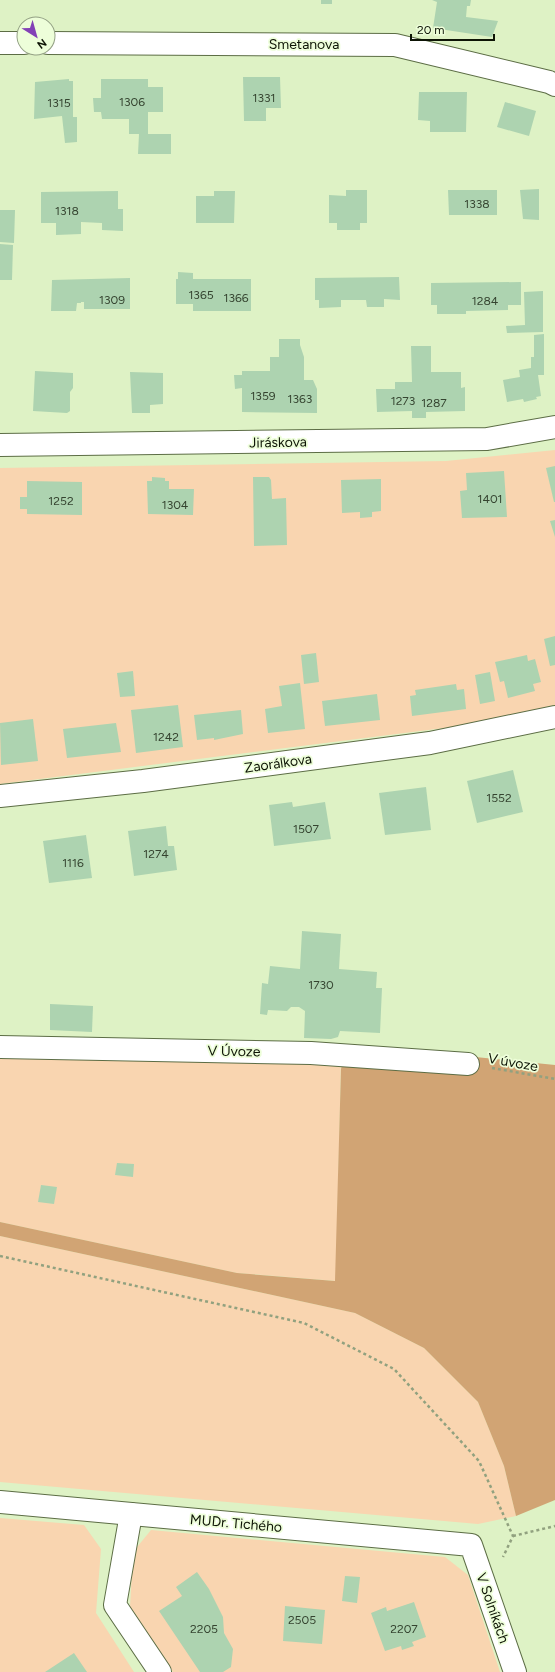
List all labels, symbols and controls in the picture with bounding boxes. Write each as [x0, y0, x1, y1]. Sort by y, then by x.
north arrow [16, 16, 56, 56]
scale bar [411, 16, 494, 42]
text: 20 m [417, 23, 445, 37]
text: N [34, 36, 49, 51]
street label: Smetanova [269, 36, 339, 53]
house number: 1331 [253, 91, 275, 105]
house number: 1306 [119, 95, 145, 109]
house number: 1315 [47, 96, 71, 110]
house number: 1338 [464, 197, 490, 211]
house number: 1318 [55, 204, 79, 218]
house number: 1365 [188, 288, 214, 302]
house number: 1366 [223, 291, 249, 305]
house number: 1309 [99, 293, 125, 307]
house number: 1284 [472, 294, 499, 308]
house number: 1359 [250, 389, 276, 403]
house number: 1363 [288, 392, 312, 406]
house number: 1273 [391, 394, 415, 408]
house number: 1287 [421, 396, 447, 410]
street label: Jiráskova [249, 433, 307, 452]
house number: 1401 [477, 492, 503, 506]
house number: 1252 [48, 494, 74, 508]
house number: 1304 [162, 498, 189, 512]
house number: 1242 [153, 730, 179, 744]
street label: Zaorálkova [243, 750, 313, 777]
house number: 1552 [486, 791, 512, 805]
house number: 1507 [293, 822, 320, 836]
house number: 1274 [143, 847, 169, 861]
house number: 1116 [62, 856, 84, 870]
house number: 1730 [308, 978, 334, 992]
street label: V Úvoze [207, 1043, 261, 1060]
street label: V úvoze [486, 1050, 540, 1075]
street label: MUDr. Tichého [189, 1511, 283, 1536]
street label: V Solníkách [473, 1571, 513, 1646]
house number: 2505 [288, 1613, 316, 1627]
house number: 2205 [190, 1622, 218, 1636]
house number: 2207 [390, 1622, 418, 1636]

